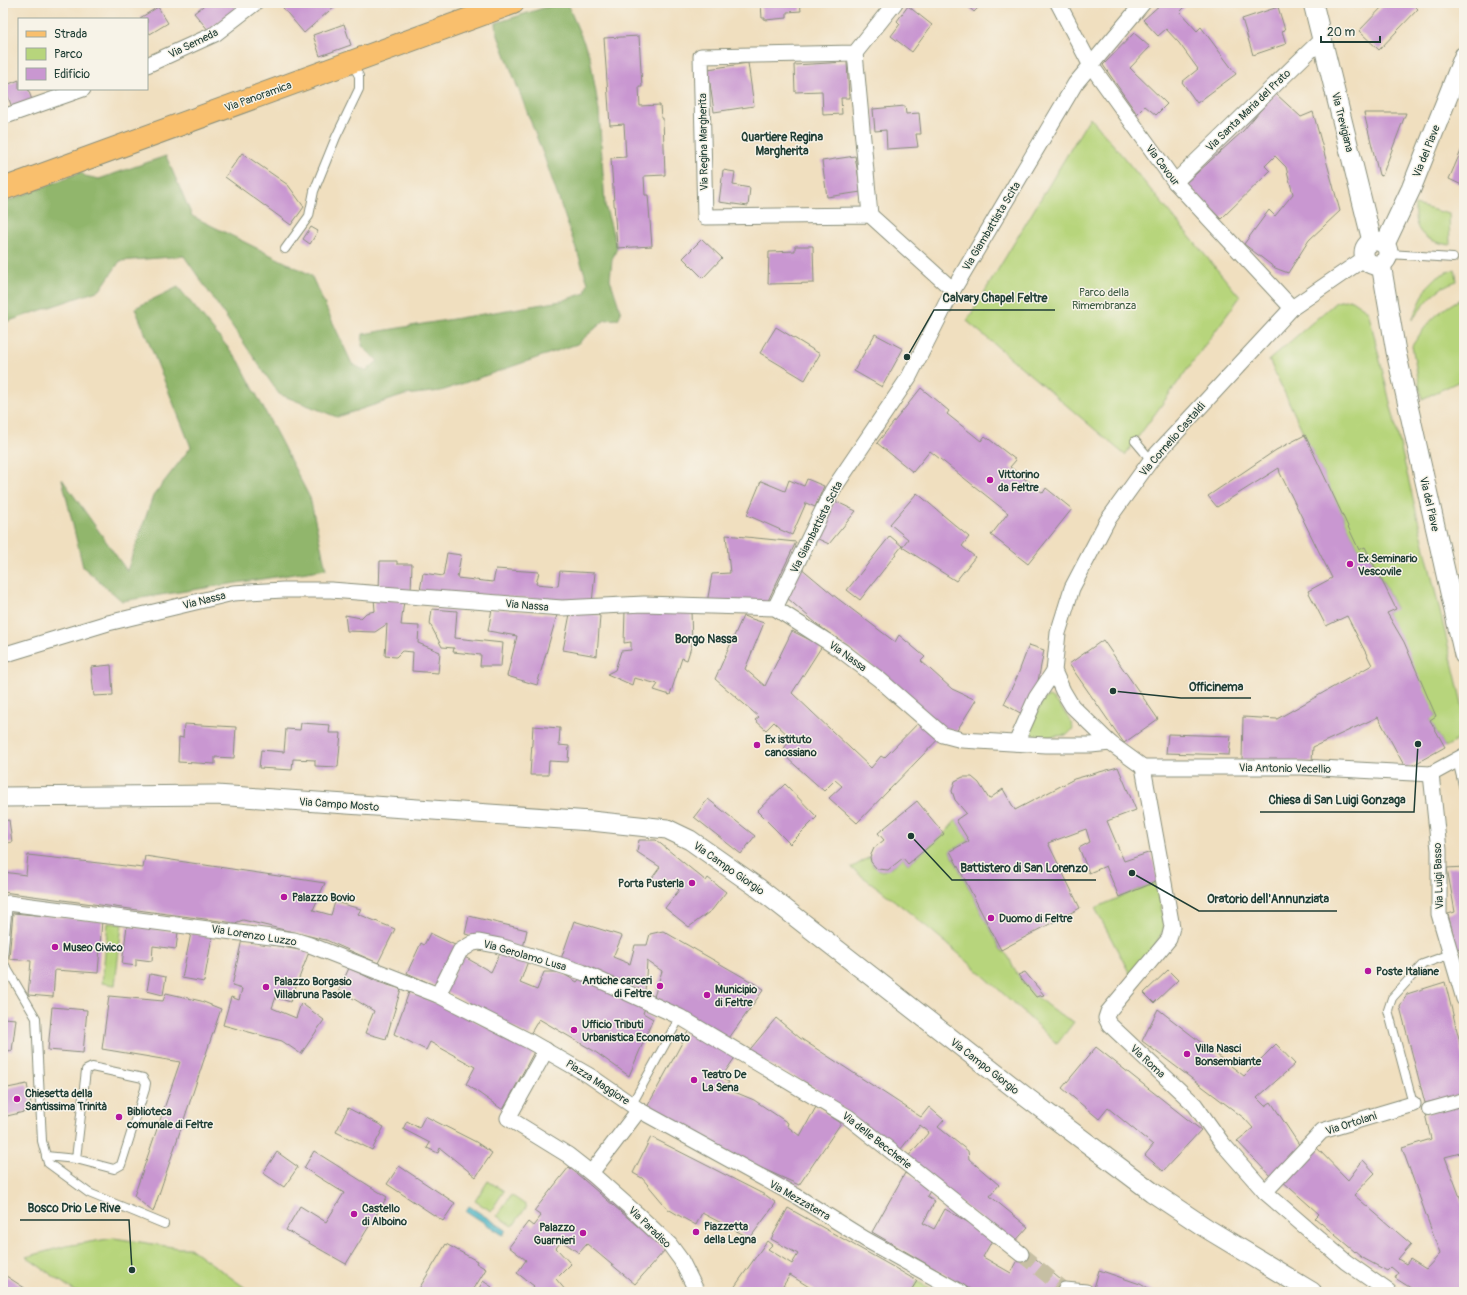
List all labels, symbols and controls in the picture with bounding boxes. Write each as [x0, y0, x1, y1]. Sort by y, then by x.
legend [18, 18, 148, 90]
scale bar [1321, 18, 1380, 44]
text: 20 m [1327, 25, 1356, 40]
street label: Via Semeda [166, 26, 220, 61]
text: Strada [54, 27, 88, 42]
text: Parco [54, 47, 83, 62]
text: Edificio [54, 67, 90, 82]
street label: Via Santa Maria del Prato [1203, 67, 1293, 154]
street label: Via Panoramica [223, 78, 293, 115]
street label: Via Trevigiana [1329, 91, 1356, 154]
street label: Via Regina Margherita [696, 93, 711, 191]
street label: Via del Piave [1410, 122, 1443, 179]
district label: Quartiere Regina Margherita [741, 130, 823, 159]
street label: Via Cavour [1143, 142, 1182, 189]
street label: Via Giambattista Scita [960, 179, 1023, 273]
callout: Calvary Chapel Feltre [934, 286, 1055, 310]
park label: Parco della Rimembranza [1072, 286, 1136, 312]
text: Calvary Chapel Feltre [943, 291, 1049, 306]
street label: Via Cornelio Castaldi [1137, 400, 1208, 479]
place label: Vittorino da Feltre [998, 468, 1040, 494]
marker: Vittorino da Feltre [985, 475, 995, 485]
street label: Via del Piave [1417, 476, 1442, 533]
street label: Via Giambattista Scita [788, 479, 845, 575]
place label: Ex Seminario Vescovile [1358, 552, 1418, 578]
marker: Ex Seminario Vescovile [1345, 559, 1355, 569]
street label: Via Nassa [181, 589, 227, 612]
street label: Via Nassa [505, 597, 549, 614]
district label: Borgo Nassa [675, 632, 738, 647]
street label: Via Nassa [826, 638, 869, 674]
callout: Officinema [1181, 674, 1251, 698]
text: Officinema [1189, 680, 1244, 695]
place label: Ex istituto canossiano [764, 733, 817, 759]
marker: Ex istituto canossiano [752, 740, 762, 750]
street label: Via Antonio Vecellio [1239, 761, 1331, 776]
callout: Chiesa di San Luigi Gonzaga [1260, 788, 1414, 812]
text: Chiesa di San Luigi Gonzaga [1268, 793, 1406, 808]
street label: Via Campo Mosto [298, 795, 380, 814]
street label: Via Campo Giorgio [691, 839, 767, 898]
street label: Via Luigi Basso [1431, 842, 1446, 910]
callout: Battistero di San Lorenzo [952, 856, 1096, 880]
text: Battistero di San Lorenzo [960, 861, 1088, 876]
place label: Porta Pusterla [618, 877, 684, 890]
marker: Porta Pusterla [687, 878, 697, 888]
callout: Oratorio dell'Annunziata [1199, 887, 1337, 911]
place label: Palazzo Bovio [292, 891, 355, 904]
marker: Palazzo Bovio [279, 892, 289, 902]
text: Oratorio dell'Annunziata [1207, 892, 1329, 907]
place label: Duomo di Feltre [999, 912, 1073, 925]
marker: Duomo di Feltre [986, 913, 996, 923]
street label: Via Lorenzo Luzzo [210, 922, 298, 949]
street label: Via Gerolamo Lusa [482, 937, 568, 974]
place label: Museo Civico [63, 941, 123, 954]
marker: Museo Civico [50, 942, 60, 952]
place label: Poste Italiane [1376, 965, 1439, 978]
marker: Poste Italiane [1363, 966, 1373, 976]
place label: Antiche carceri di Feltre [582, 974, 653, 1000]
place label: Palazzo Borgasio Villabruna Pasole [274, 975, 352, 1001]
marker: Antiche carceri di Feltre [655, 981, 665, 991]
marker: Palazzo Borgasio Villabruna Pasole [261, 982, 271, 992]
place label: Municipio di Feltre [715, 983, 757, 1009]
marker: Municipio di Feltre [702, 990, 712, 1000]
place label: Ufficio Tributi Urbanistica Economato [582, 1018, 690, 1044]
marker: Ufficio Tributi Urbanistica Economato [569, 1025, 579, 1035]
street label: Via Campo Giorgio [948, 1036, 1022, 1097]
street label: Via Roma [1128, 1042, 1168, 1081]
place label: Villa Nasci Bonsembiante [1195, 1042, 1262, 1068]
marker: Villa Nasci Bonsembiante [1182, 1049, 1192, 1059]
street label: Piazza Maggiore [563, 1057, 632, 1108]
place label: Teatro De La Sena [701, 1068, 747, 1094]
marker: Teatro De La Sena [689, 1075, 699, 1085]
place label: Chiesetta della Santissima Trinità [25, 1087, 107, 1113]
marker: Chiesetta della Santissima Trinità [12, 1094, 22, 1104]
place label: Biblioteca comunale di Feltre [126, 1105, 213, 1131]
street label: Via delle Beccherie [839, 1109, 915, 1172]
street label: Via Ortolani [1324, 1109, 1378, 1138]
marker: Biblioteca comunale di Feltre [114, 1112, 124, 1122]
street label: Via Mezzaterra [767, 1178, 833, 1223]
callout: Bosco Drio Le Rive [20, 1196, 129, 1220]
text: Bosco Drio Le Rive [28, 1201, 121, 1216]
place label: Castello di Alboino [362, 1202, 407, 1228]
street label: Via Paradiso [626, 1204, 674, 1251]
marker: Castello di Alboino [349, 1209, 359, 1219]
place label: Piazzetta della Legna [704, 1220, 756, 1246]
place label: Palazzo Guarnieri [534, 1221, 575, 1247]
marker: Piazzetta della Legna [691, 1227, 701, 1237]
marker: Palazzo Guarnieri [578, 1228, 588, 1238]

